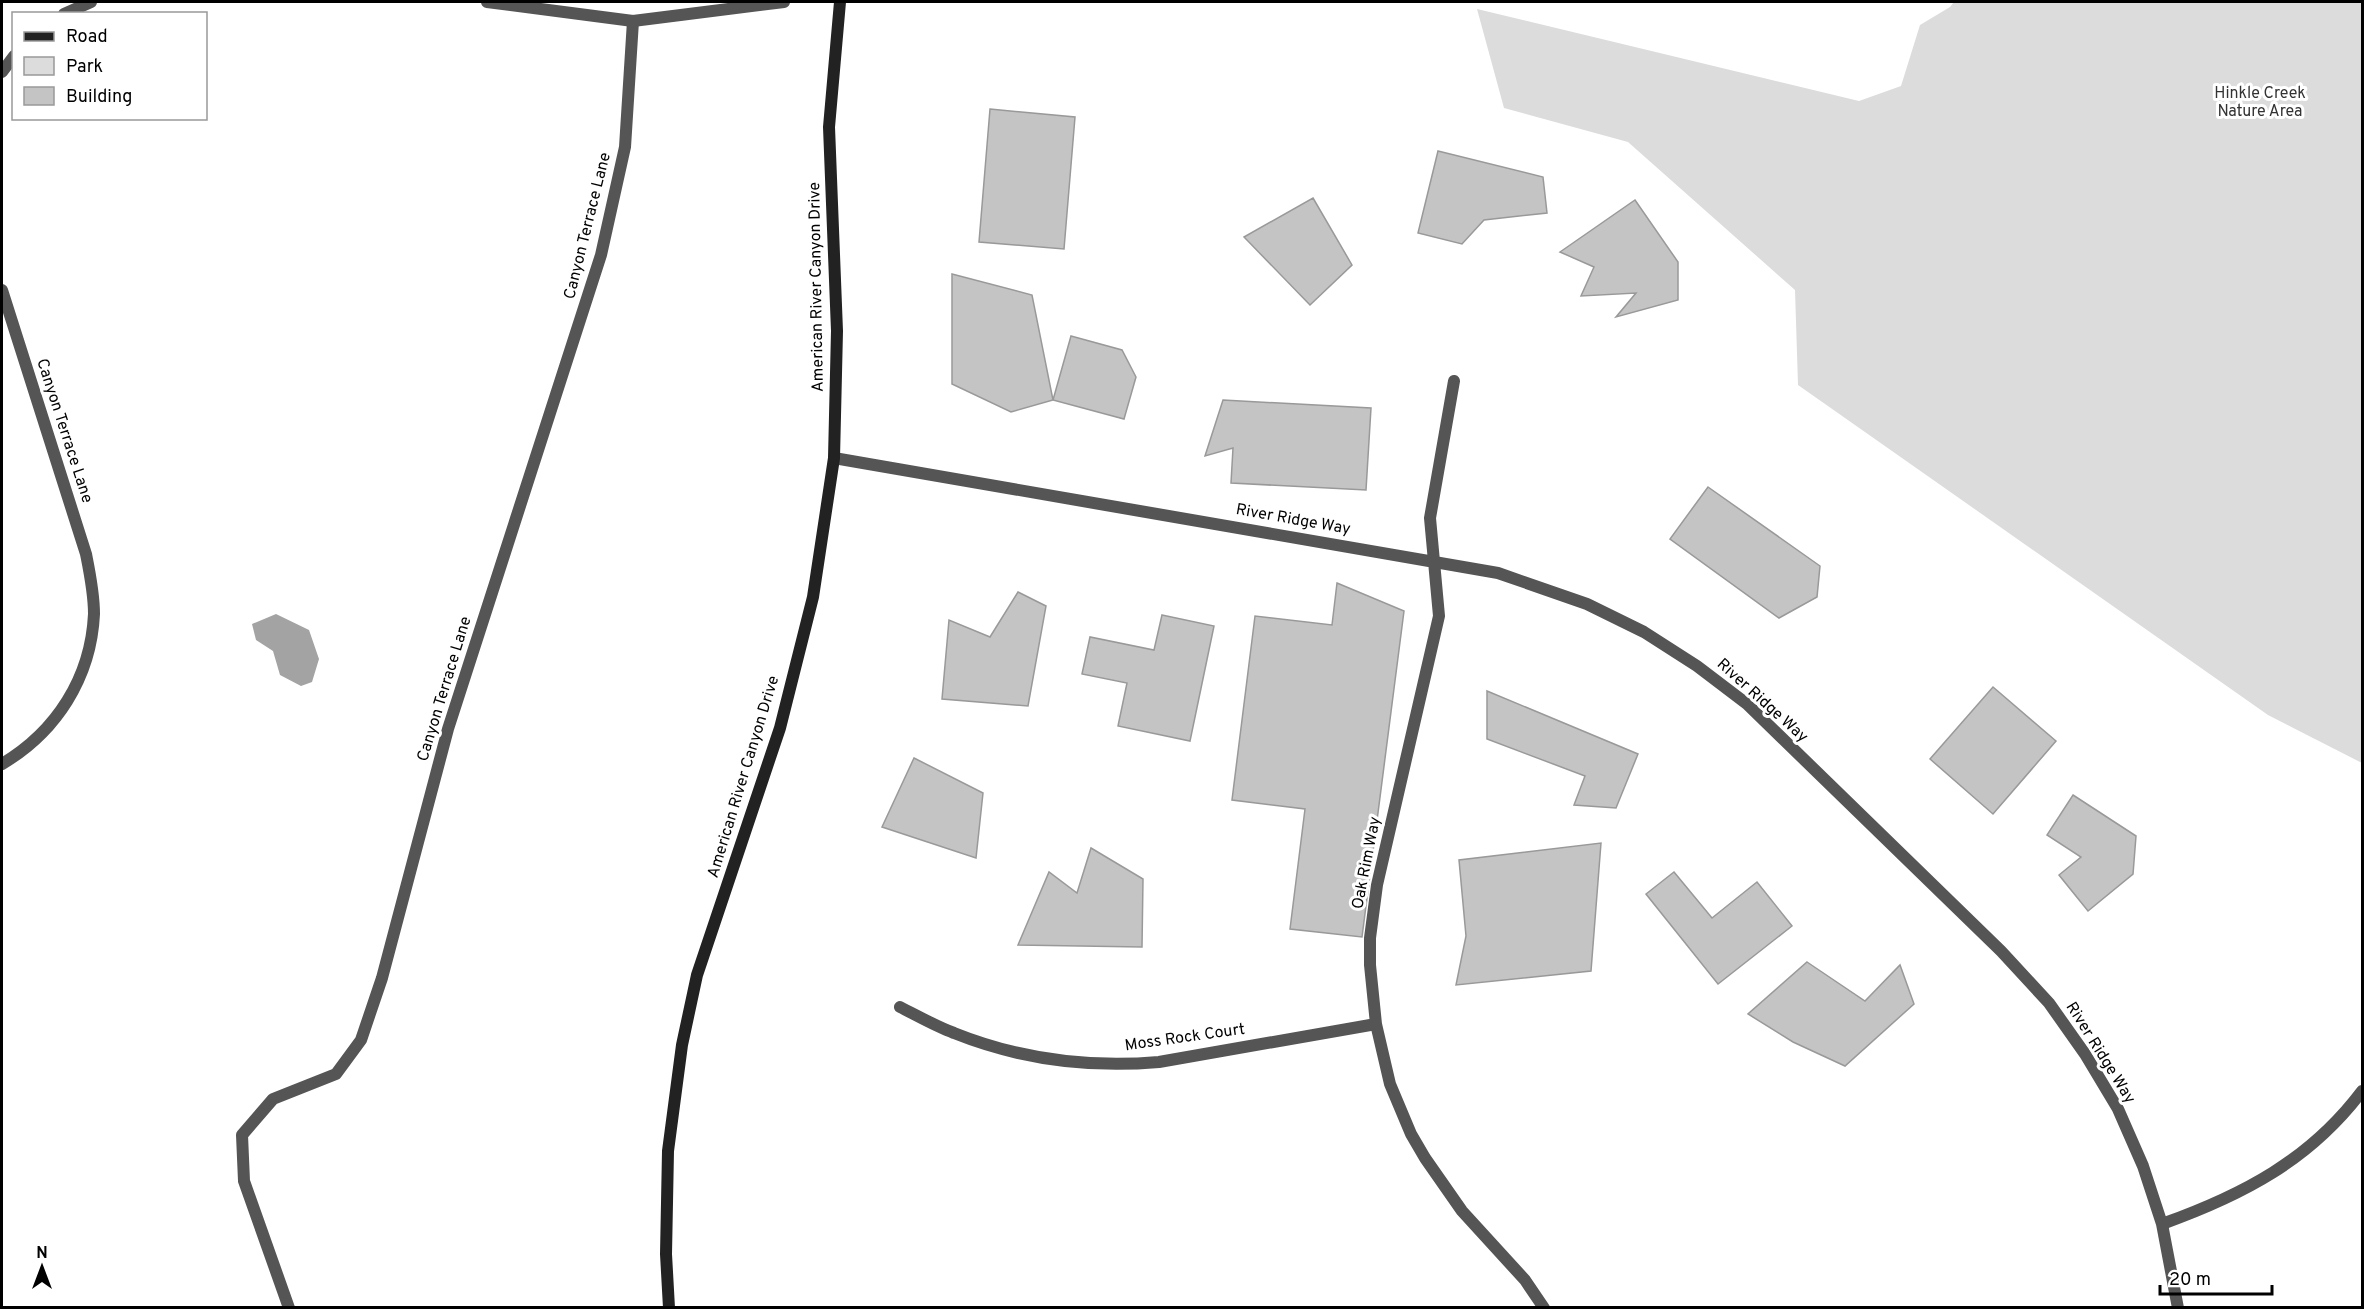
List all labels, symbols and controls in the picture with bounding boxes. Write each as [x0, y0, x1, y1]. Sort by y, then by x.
legend [12, 12, 207, 120]
text: Road [66, 26, 108, 49]
text: Park [66, 56, 103, 79]
park label: Hinkle Creek Nature Area [2214, 84, 2306, 122]
text: Building [66, 86, 132, 109]
street label: Canyon Terrace Lane [560, 151, 616, 301]
street label: American River Canyon Drive [805, 182, 829, 392]
street label: Canyon Terrace Lane [31, 356, 97, 506]
street label: River Ridge Way [1234, 500, 1352, 540]
street label: Canyon Terrace Lane [413, 614, 477, 764]
street label: River Ridge Way [1712, 655, 1812, 747]
street label: American River Canyon Drive [704, 674, 784, 880]
street label: Oak Rim Way [1348, 815, 1386, 911]
street label: River Ridge Way [2061, 998, 2139, 1108]
street label: Moss Rock Court [1124, 1020, 1246, 1056]
north arrow [12, 1237, 72, 1297]
text: N [36, 1244, 48, 1264]
scale bar [2160, 1258, 2272, 1296]
text: 20 m [2169, 1269, 2211, 1292]

